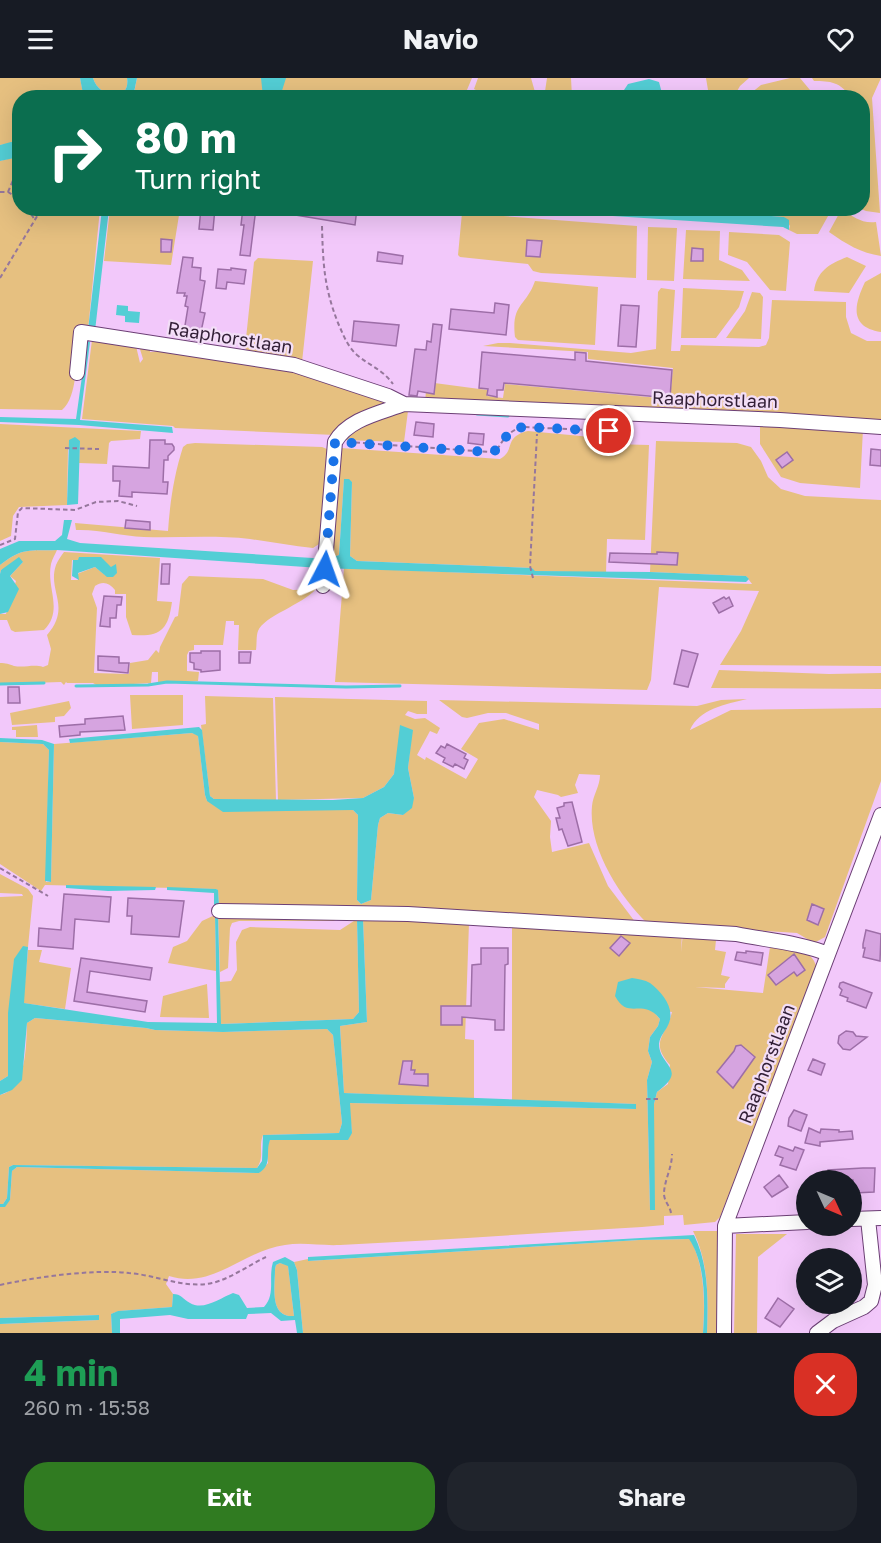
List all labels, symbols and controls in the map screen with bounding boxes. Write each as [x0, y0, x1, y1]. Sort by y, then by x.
icon: menu [24, 23, 57, 56]
text: Navio [403, 23, 478, 55]
icon: heart [824, 23, 857, 56]
text: 80 m [135, 112, 236, 162]
icon: right [36, 114, 114, 192]
text: Turn right [135, 163, 261, 195]
street label: Raaphorstlaan [166, 316, 294, 358]
street label: Raaphorstlaan [652, 386, 779, 412]
pin [583, 405, 634, 456]
icon: arrive [592, 414, 625, 447]
position arrow [293, 537, 357, 601]
street label: Raaphorstlaan [733, 1001, 799, 1127]
north arrow [796, 1170, 862, 1236]
map controls [796, 1170, 862, 1314]
button: layers [796, 1248, 862, 1314]
text: 4 min [24, 1351, 119, 1394]
button: close [794, 1353, 857, 1416]
text: 260 m · 15:58 [24, 1395, 150, 1419]
button: Exit [24, 1462, 435, 1531]
button: Share [447, 1462, 857, 1531]

